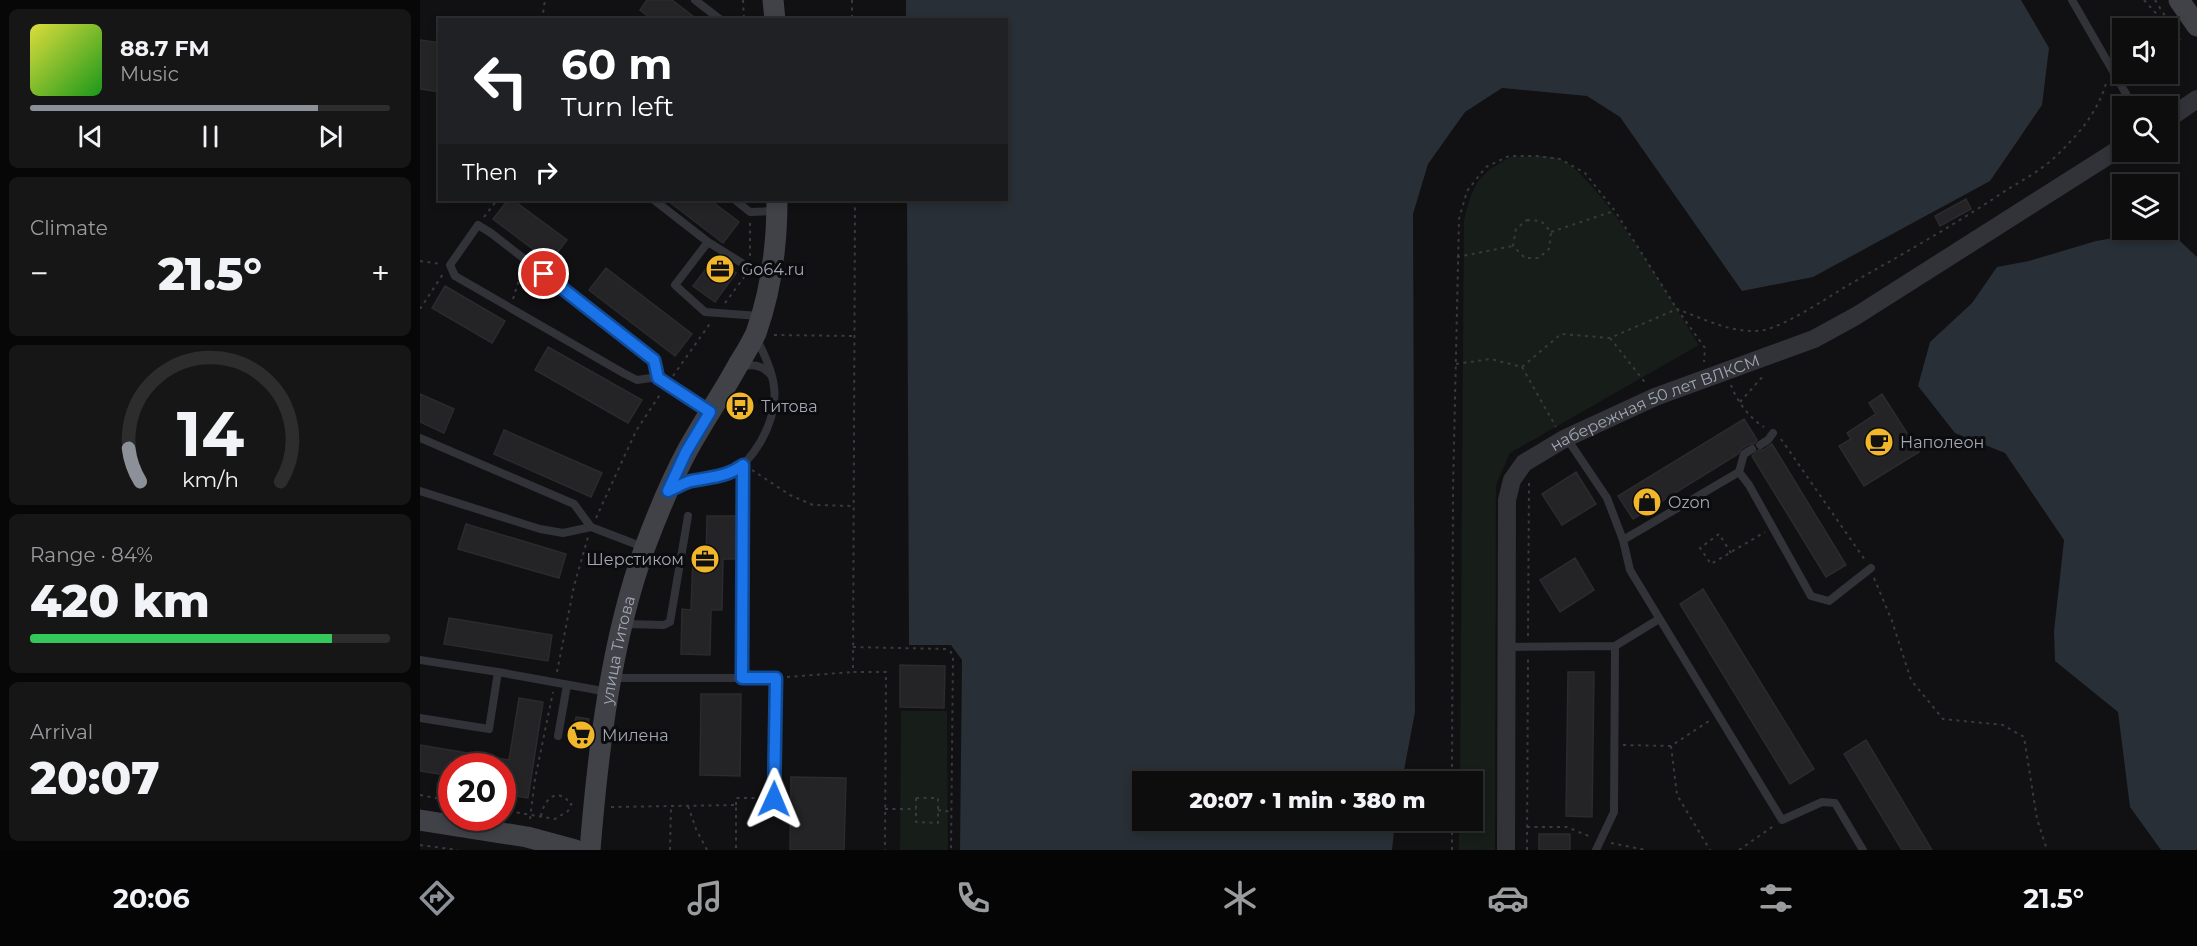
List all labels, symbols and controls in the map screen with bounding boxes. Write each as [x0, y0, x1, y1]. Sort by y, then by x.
map controls [2112, 18, 2178, 240]
button: sound [2112, 18, 2178, 84]
text: 88.7 FM [120, 35, 210, 62]
text: 60 m [561, 38, 672, 90]
icon: left [462, 42, 540, 120]
text: Music [120, 62, 179, 86]
text: Turn left [561, 90, 674, 123]
button: search [2112, 96, 2178, 162]
icon: previous [74, 120, 107, 153]
icon: pause [194, 120, 227, 153]
icon: next [314, 120, 347, 153]
icon: right [530, 156, 563, 189]
text: Then [462, 159, 518, 186]
button: layers [2112, 174, 2178, 240]
text: Climate [30, 216, 108, 240]
text: 21.5° [158, 246, 262, 301]
pin [518, 248, 569, 299]
text: − [30, 253, 49, 293]
text: + [371, 253, 390, 293]
office icon: Go64.ru [704, 253, 736, 285]
icon: arrive [527, 257, 560, 290]
place label: Go64.ru [741, 260, 805, 279]
street label: набережная 50 лет ВЛКСМ [1546, 351, 1762, 455]
bus stop icon: Титова [724, 390, 756, 422]
text: 14 [176, 396, 244, 472]
place label: Титова [761, 397, 818, 416]
cafe icon: Наполеон [1863, 426, 1895, 458]
place label: Наполеон [1900, 433, 1984, 452]
text: km/h [181, 466, 239, 492]
shop icon: Ozon [1631, 486, 1663, 518]
place label: Ozon [1668, 493, 1710, 512]
text: Range · 84% [30, 543, 153, 567]
office icon: Шерстиком [689, 543, 721, 575]
place label: Шерстиком [586, 550, 684, 569]
text: 420 km [30, 573, 210, 628]
street label: улица Титова [597, 594, 639, 707]
supermarket icon: Милена [565, 719, 597, 751]
text: Arrival [30, 720, 93, 744]
place label: Милена [602, 726, 669, 745]
text: 20:07 [30, 750, 160, 805]
speed limit sign: 20 [438, 753, 516, 831]
position arrow [742, 767, 806, 831]
text: 20:07 · 1 min · 380 m [1189, 787, 1426, 814]
icon: directions [416, 877, 458, 919]
icon: music [684, 877, 726, 919]
icon: phone [952, 877, 994, 919]
icon: climate [1219, 877, 1261, 919]
icon: car [1487, 877, 1529, 919]
icon: filters [1755, 877, 1797, 919]
text: 20:06 [113, 882, 190, 915]
text: 21.5° [2023, 882, 2084, 915]

